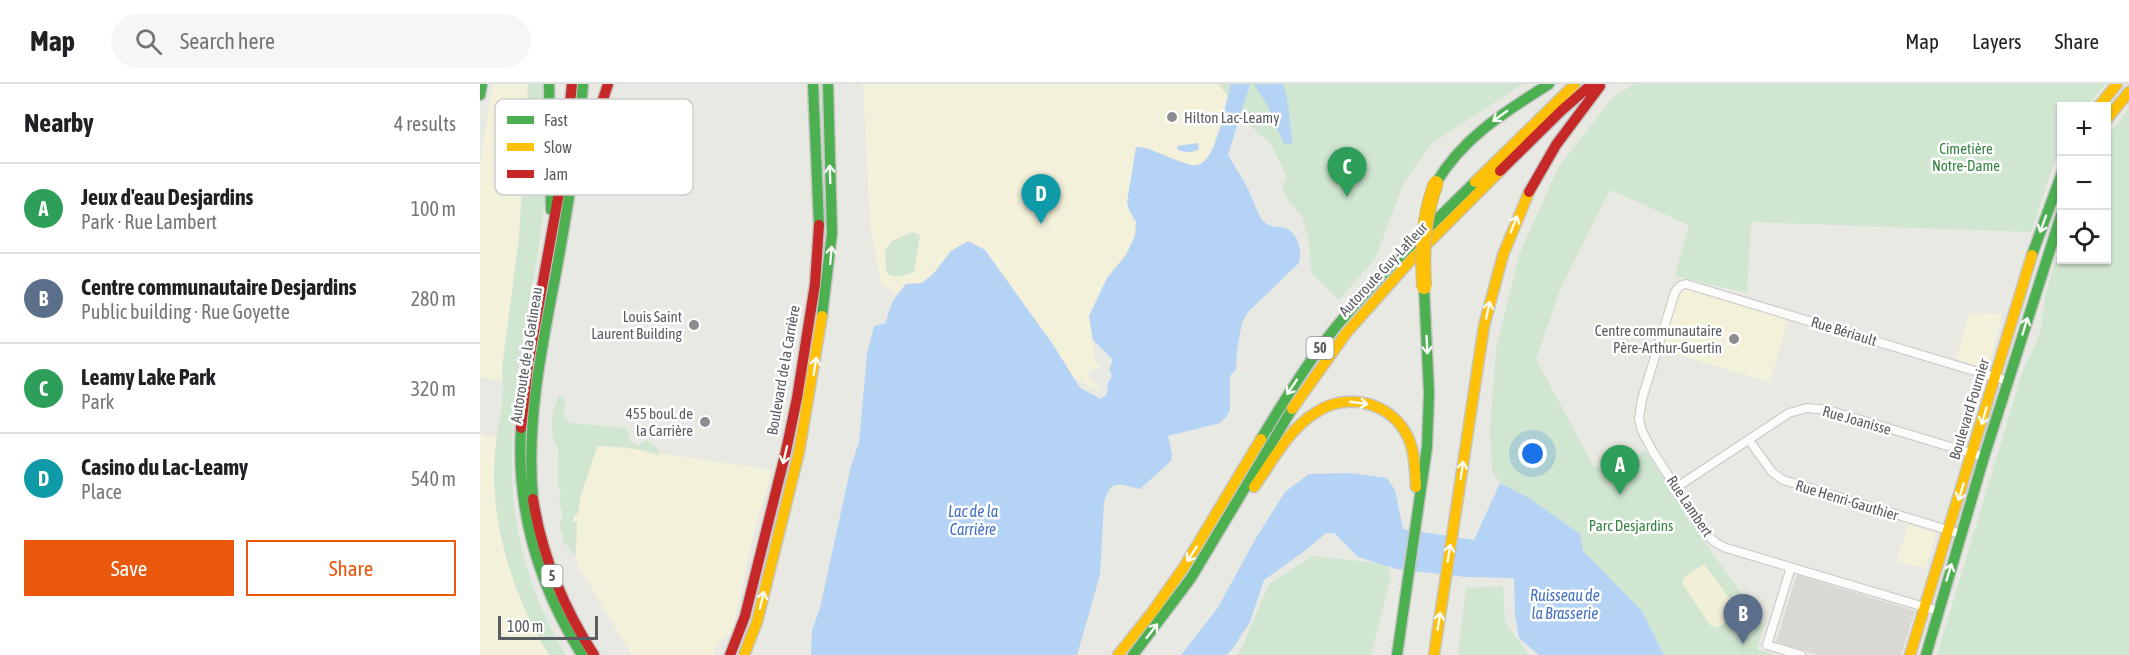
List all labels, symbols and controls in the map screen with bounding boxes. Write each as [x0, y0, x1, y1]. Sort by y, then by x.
search box [111, 14, 531, 68]
text: Map [30, 25, 75, 57]
icon: search [132, 25, 165, 58]
text: Search here [180, 28, 275, 54]
text: Map [1905, 29, 1939, 53]
text: Layers [1972, 29, 2022, 53]
text: Share [2055, 29, 2099, 53]
legend [495, 99, 693, 195]
map controls [2057, 102, 2111, 264]
button: + [2057, 102, 2111, 156]
text: Nearby [24, 108, 94, 138]
place label: Hilton Lac-Leamy [1184, 109, 1279, 126]
marker: Hilton Lac-Leamy [1165, 110, 1179, 124]
one-way arrow [1493, 110, 1509, 122]
text: Fast [544, 111, 568, 129]
text: 4 results [394, 112, 456, 135]
text: Slow [544, 138, 572, 156]
park label: Cimetière Notre-Dame [1932, 140, 2000, 174]
pin: C [1328, 147, 1366, 197]
button: − [2057, 156, 2111, 210]
text: Jam [544, 165, 568, 183]
one-way arrow [824, 165, 836, 185]
pin: D [1022, 174, 1060, 224]
text: Jeux d'eau Desjardins [81, 184, 253, 210]
text: A [39, 197, 48, 220]
text: 100 m [411, 197, 456, 220]
text: Park · Rue Lambert [81, 210, 217, 233]
button: locate [2057, 210, 2111, 264]
one-way arrow [2037, 214, 2048, 233]
one-way arrow [1509, 215, 1520, 234]
street label: Autoroute Guy-Lafleur [1335, 218, 1431, 319]
one-way arrow [826, 246, 837, 266]
text: Centre communautaire Desjardins [81, 274, 357, 300]
street label: Autoroute de la Gatineau [507, 286, 545, 424]
text: B [39, 287, 48, 310]
text: 280 m [411, 287, 456, 310]
text: Public building · Rue Goyette [81, 300, 290, 323]
one-way arrow [1483, 301, 1494, 321]
street label: Boulevard de la Carrière [763, 304, 803, 436]
place label: Louis Saint Laurent Building [591, 308, 683, 342]
street label: Rue Bériault [1809, 313, 1879, 349]
one-way arrow [2021, 317, 2032, 336]
marker: Louis Saint Laurent Building [687, 318, 701, 332]
place label: Centre communautaire Père-Arthur-Guertin [1595, 322, 1722, 356]
marker: Centre communautaire Père-Arthur-Guertin [1727, 332, 1741, 346]
one-way arrow [1421, 335, 1432, 355]
road number: 50 [1306, 337, 1334, 359]
one-way arrow [810, 356, 821, 376]
street label: Boulevard Fournier [1946, 356, 1993, 462]
text: Leamy Lake Park [81, 364, 215, 390]
text: C [39, 377, 48, 400]
text: 320 m [411, 377, 456, 400]
one-way arrow [1286, 379, 1298, 395]
text: Park [81, 390, 114, 413]
one-way arrow [1349, 397, 1369, 408]
street label: Rue Joanisse [1821, 402, 1893, 438]
place label: 455 boul. de la Carrière [626, 405, 693, 439]
one-way arrow [1978, 406, 1989, 425]
marker: 455 boul. de la Carrière [698, 415, 712, 429]
your location [1518, 439, 1547, 468]
one-way arrow [778, 446, 790, 465]
pin: A [1600, 446, 1640, 495]
text: Casino du Lac-Leamy [81, 454, 248, 480]
one-way arrow [1456, 461, 1467, 481]
text: D [38, 467, 49, 490]
text: 540 m [411, 467, 456, 490]
street label: Rue Lambert [1663, 472, 1717, 540]
street label: Rue Henri-Gauthier [1794, 476, 1901, 524]
text: Place [81, 480, 122, 503]
one-way arrow [1955, 482, 1966, 501]
water label: Lac de la Carrière [948, 502, 999, 538]
park label: Parc Desjardins [1589, 517, 1673, 534]
button: Save [24, 540, 234, 596]
button: Share [246, 540, 456, 596]
one-way arrow [1444, 544, 1455, 564]
one-way arrow [1186, 546, 1198, 562]
one-way arrow [1945, 563, 1956, 582]
road number: 5 [542, 565, 562, 587]
water label: Ruisseau de la Brasserie [1530, 586, 1600, 622]
one-way arrow [757, 590, 769, 609]
pin: B [1724, 594, 1762, 644]
one-way arrow [1433, 612, 1444, 631]
scale bar [498, 613, 598, 640]
text: 100 m [507, 617, 543, 635]
one-way arrow [1146, 624, 1158, 640]

